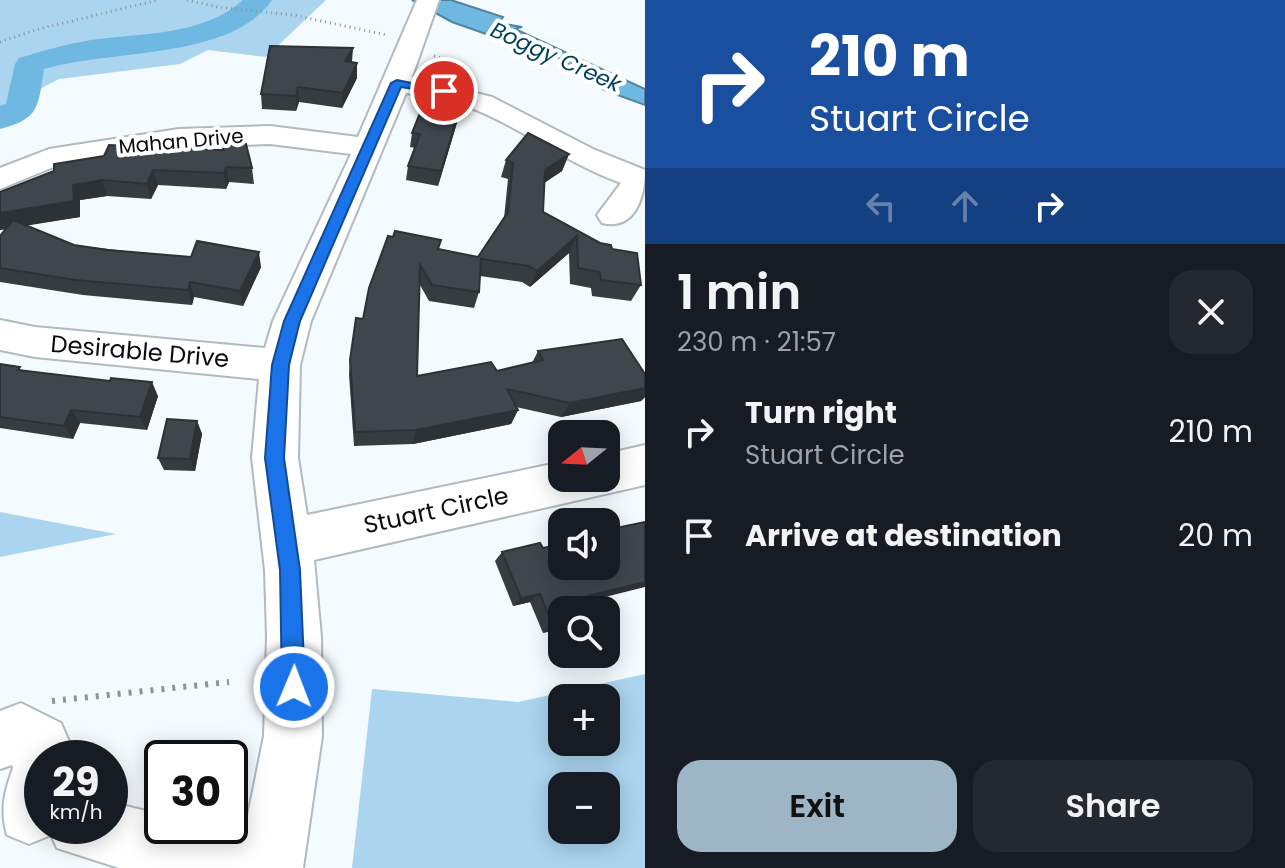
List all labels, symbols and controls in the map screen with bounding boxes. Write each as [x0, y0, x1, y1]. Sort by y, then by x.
water label: Boggy Creek [486, 14, 628, 100]
text: 210 m [809, 17, 970, 96]
icon: right [677, 32, 781, 136]
pin [410, 57, 478, 125]
icon: arrive [422, 69, 466, 113]
text: Stuart Circle [809, 93, 1030, 144]
street label: Mahan Drive [117, 122, 245, 160]
icon: left [859, 184, 903, 228]
icon: ahead [943, 184, 987, 228]
icon: right [1027, 184, 1071, 228]
text: 1 min [677, 259, 801, 326]
button: close [1169, 270, 1253, 354]
text: 230 m · 21:57 [677, 324, 836, 360]
street label: Desirable Drive [49, 327, 231, 375]
text: Turn right [745, 391, 897, 434]
icon: right [677, 410, 721, 454]
text: 210 m [1168, 410, 1253, 453]
north arrow [548, 420, 620, 492]
map controls [548, 420, 620, 844]
text: Stuart Circle [745, 437, 905, 473]
street label: Stuart Circle [361, 479, 511, 541]
button: sound [548, 508, 620, 580]
icon: arrive [677, 514, 721, 558]
text: Arrive at destination [745, 514, 1062, 557]
text: 20 m [1178, 514, 1253, 557]
button: search [548, 596, 620, 668]
position arrow [252, 645, 336, 729]
button: + [548, 684, 620, 756]
speed limit sign: 30 [144, 740, 248, 844]
text: 29 [52, 754, 100, 810]
button: Exit [677, 760, 957, 852]
button: Share [973, 760, 1253, 852]
button: − [548, 772, 620, 844]
text: km/h [49, 798, 103, 826]

